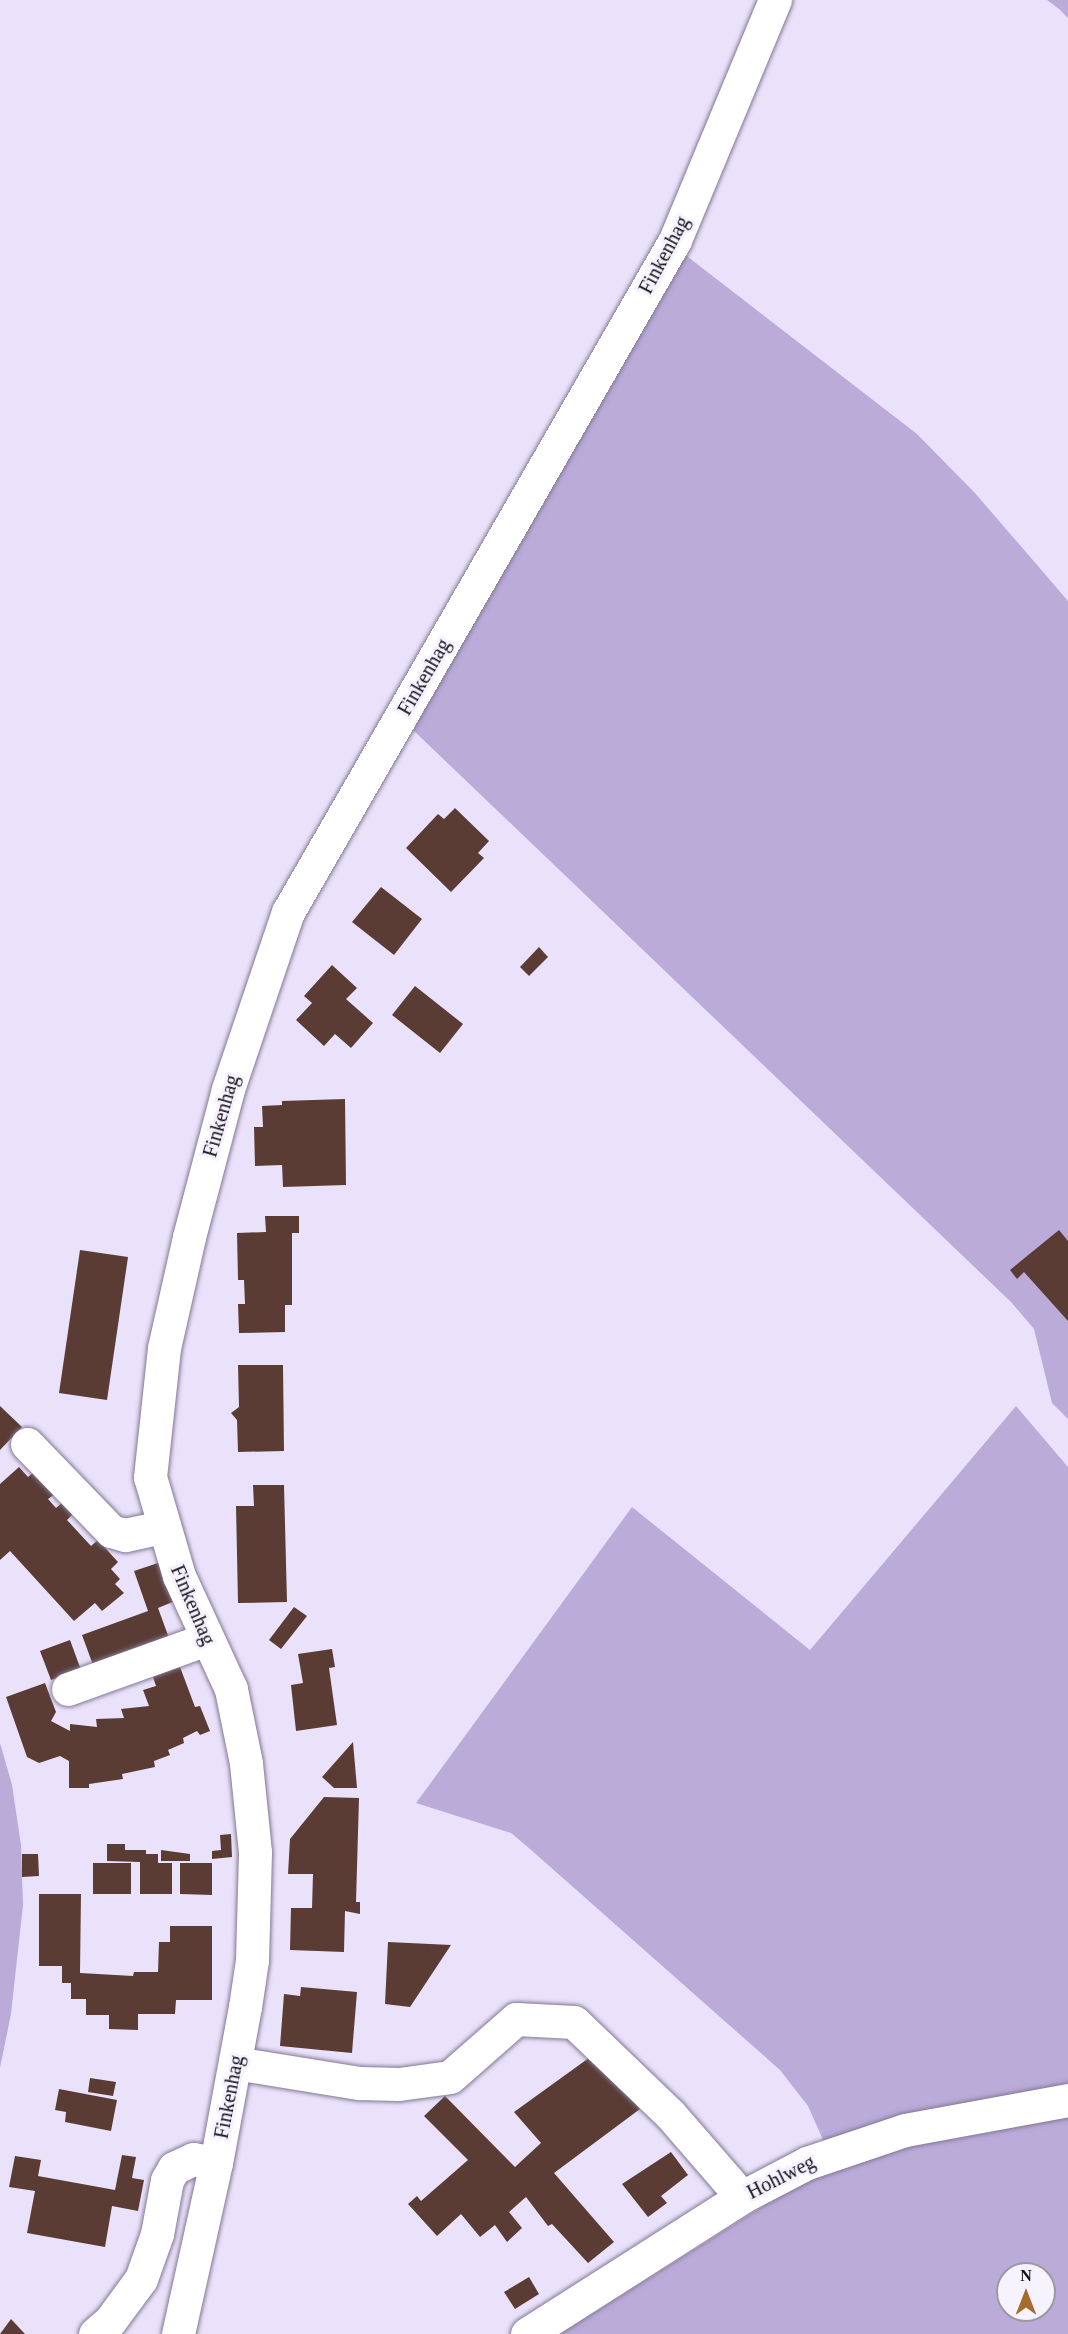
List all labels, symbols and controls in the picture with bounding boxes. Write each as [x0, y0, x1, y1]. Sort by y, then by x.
street label: Finkenhag [634, 212, 694, 298]
street label: Finkenhag [392, 634, 456, 720]
street label: Finkenhag [198, 1072, 244, 1160]
street label: Finkenhag [165, 1561, 221, 1649]
street label: Finkenhag [209, 2053, 249, 2141]
street label: Hohlweg [743, 2150, 819, 2204]
north arrow [996, 2262, 1056, 2322]
text: N [1020, 2267, 1032, 2284]

